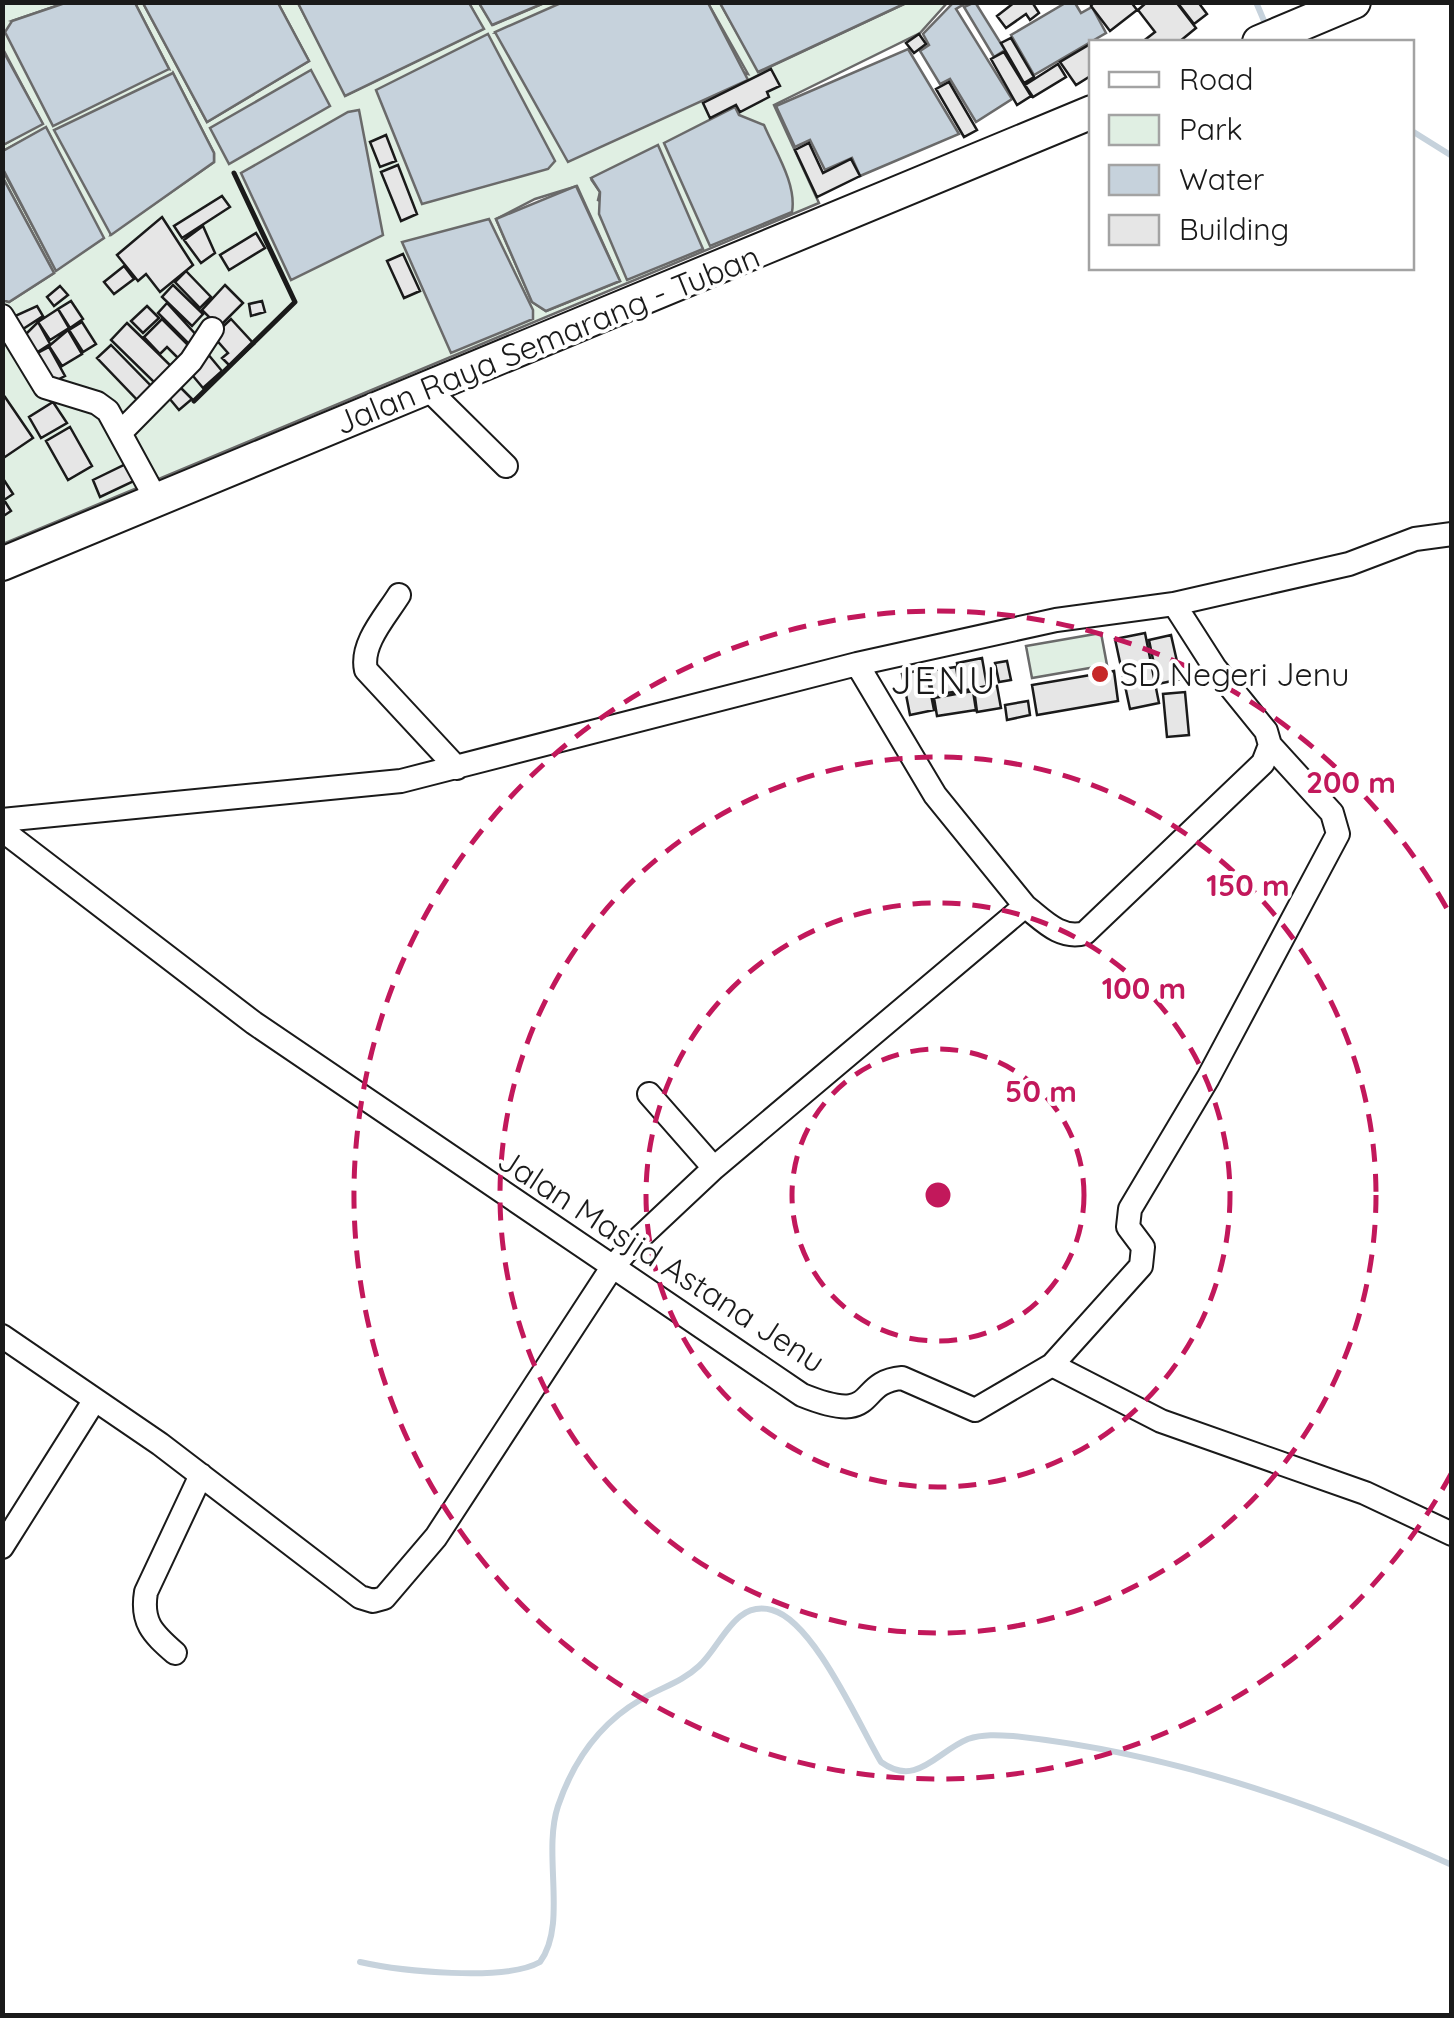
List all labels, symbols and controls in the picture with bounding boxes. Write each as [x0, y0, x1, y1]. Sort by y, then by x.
legend [1089, 40, 1414, 270]
text: Road [1179, 60, 1253, 98]
text: Park [1179, 110, 1243, 148]
text: Water [1179, 160, 1265, 198]
text: Building [1179, 210, 1289, 248]
street label: Jalan Raya Semarang - Tuban [329, 235, 765, 443]
place label: SD Negeri Jenu [1120, 654, 1349, 694]
district label: JENU [890, 656, 998, 704]
marker: SD Negeri Jenu [1089, 663, 1111, 685]
text: 200 m [1306, 763, 1396, 801]
text: 150 m [1206, 866, 1290, 904]
text: 100 m [1102, 969, 1186, 1007]
text: 50 m [1005, 1072, 1077, 1110]
street label: Jalan Masjid Astana Jenu [491, 1139, 833, 1381]
centre of rings [920, 1177, 956, 1213]

